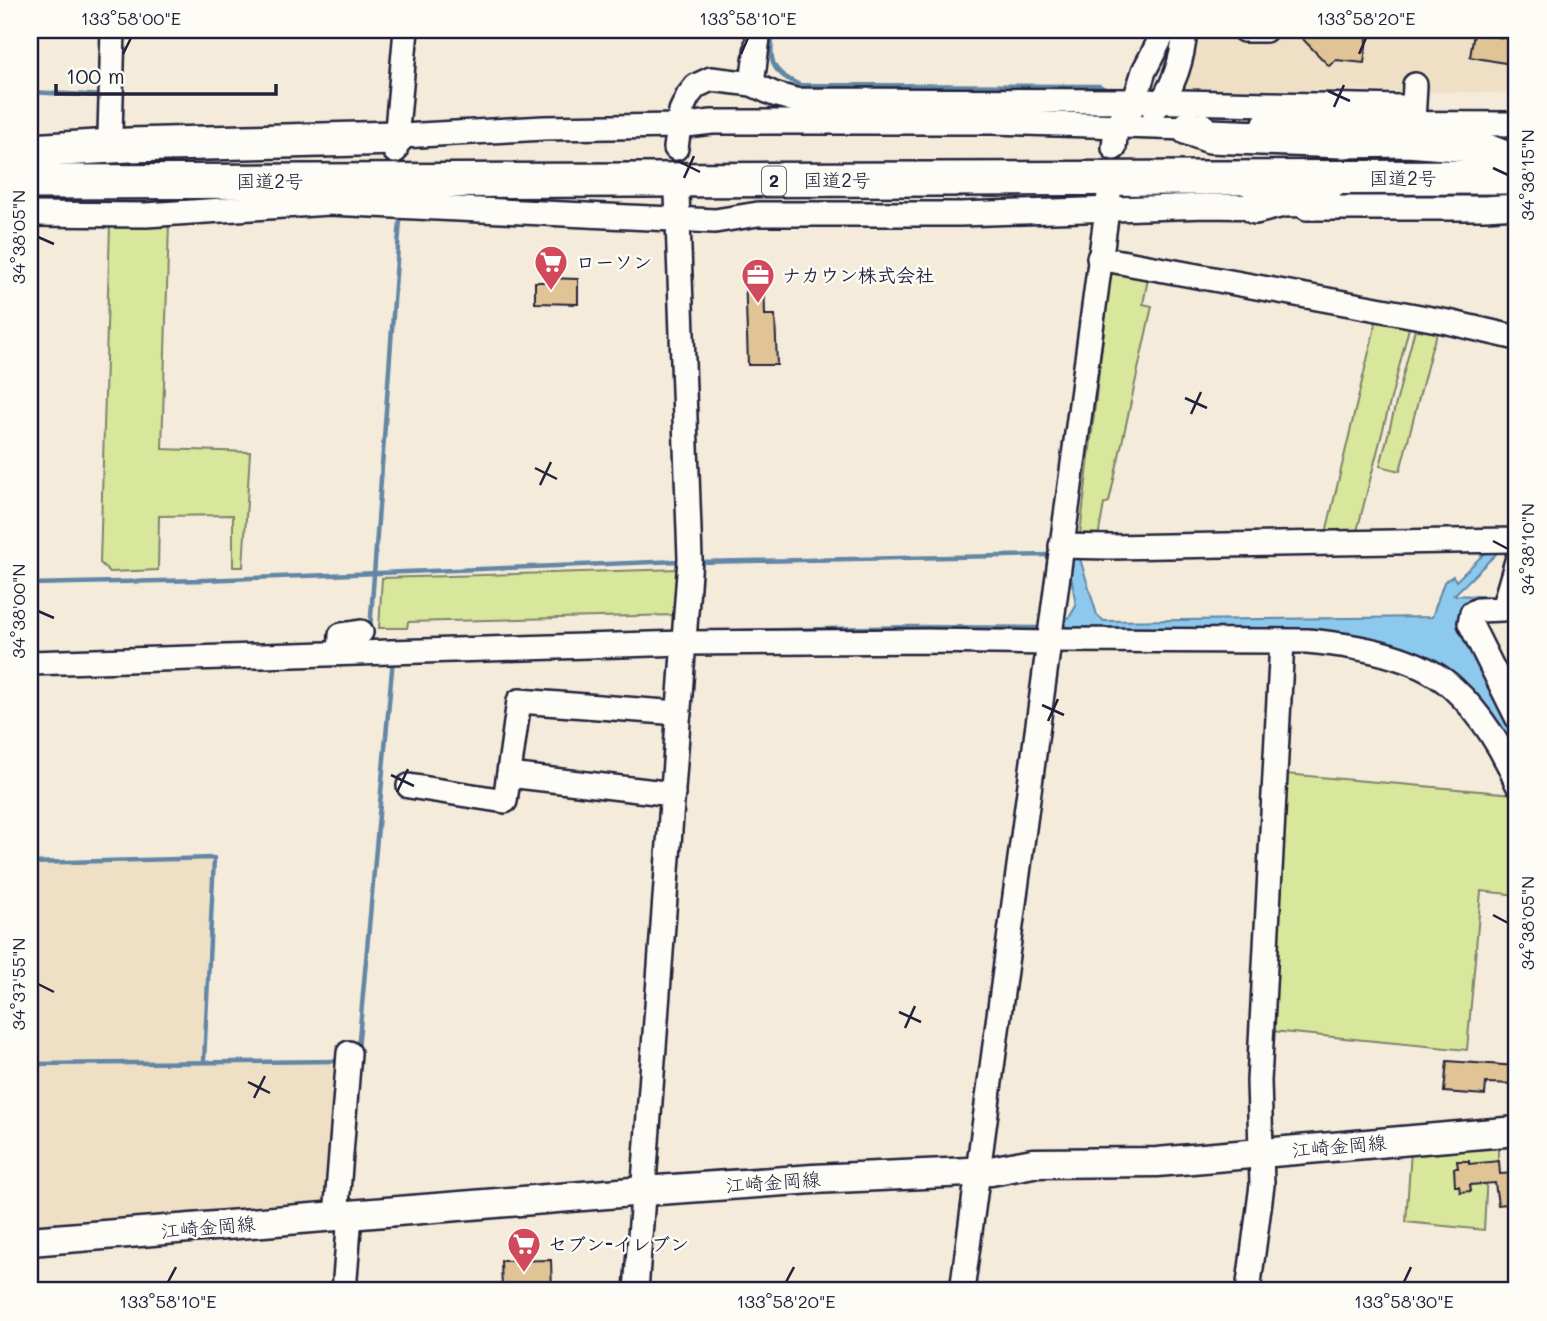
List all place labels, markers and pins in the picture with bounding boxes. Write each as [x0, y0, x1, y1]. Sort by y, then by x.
supermarket icon: ローソン [532, 243, 570, 292]
place label: ローソン [576, 249, 652, 274]
office icon: ナカウン株式会社 [739, 256, 777, 305]
place label: ナカウン株式会社 [782, 262, 934, 287]
supermarket icon: セブン-イレブン [505, 1225, 543, 1274]
place label: セブン-イレブン [548, 1231, 689, 1256]

